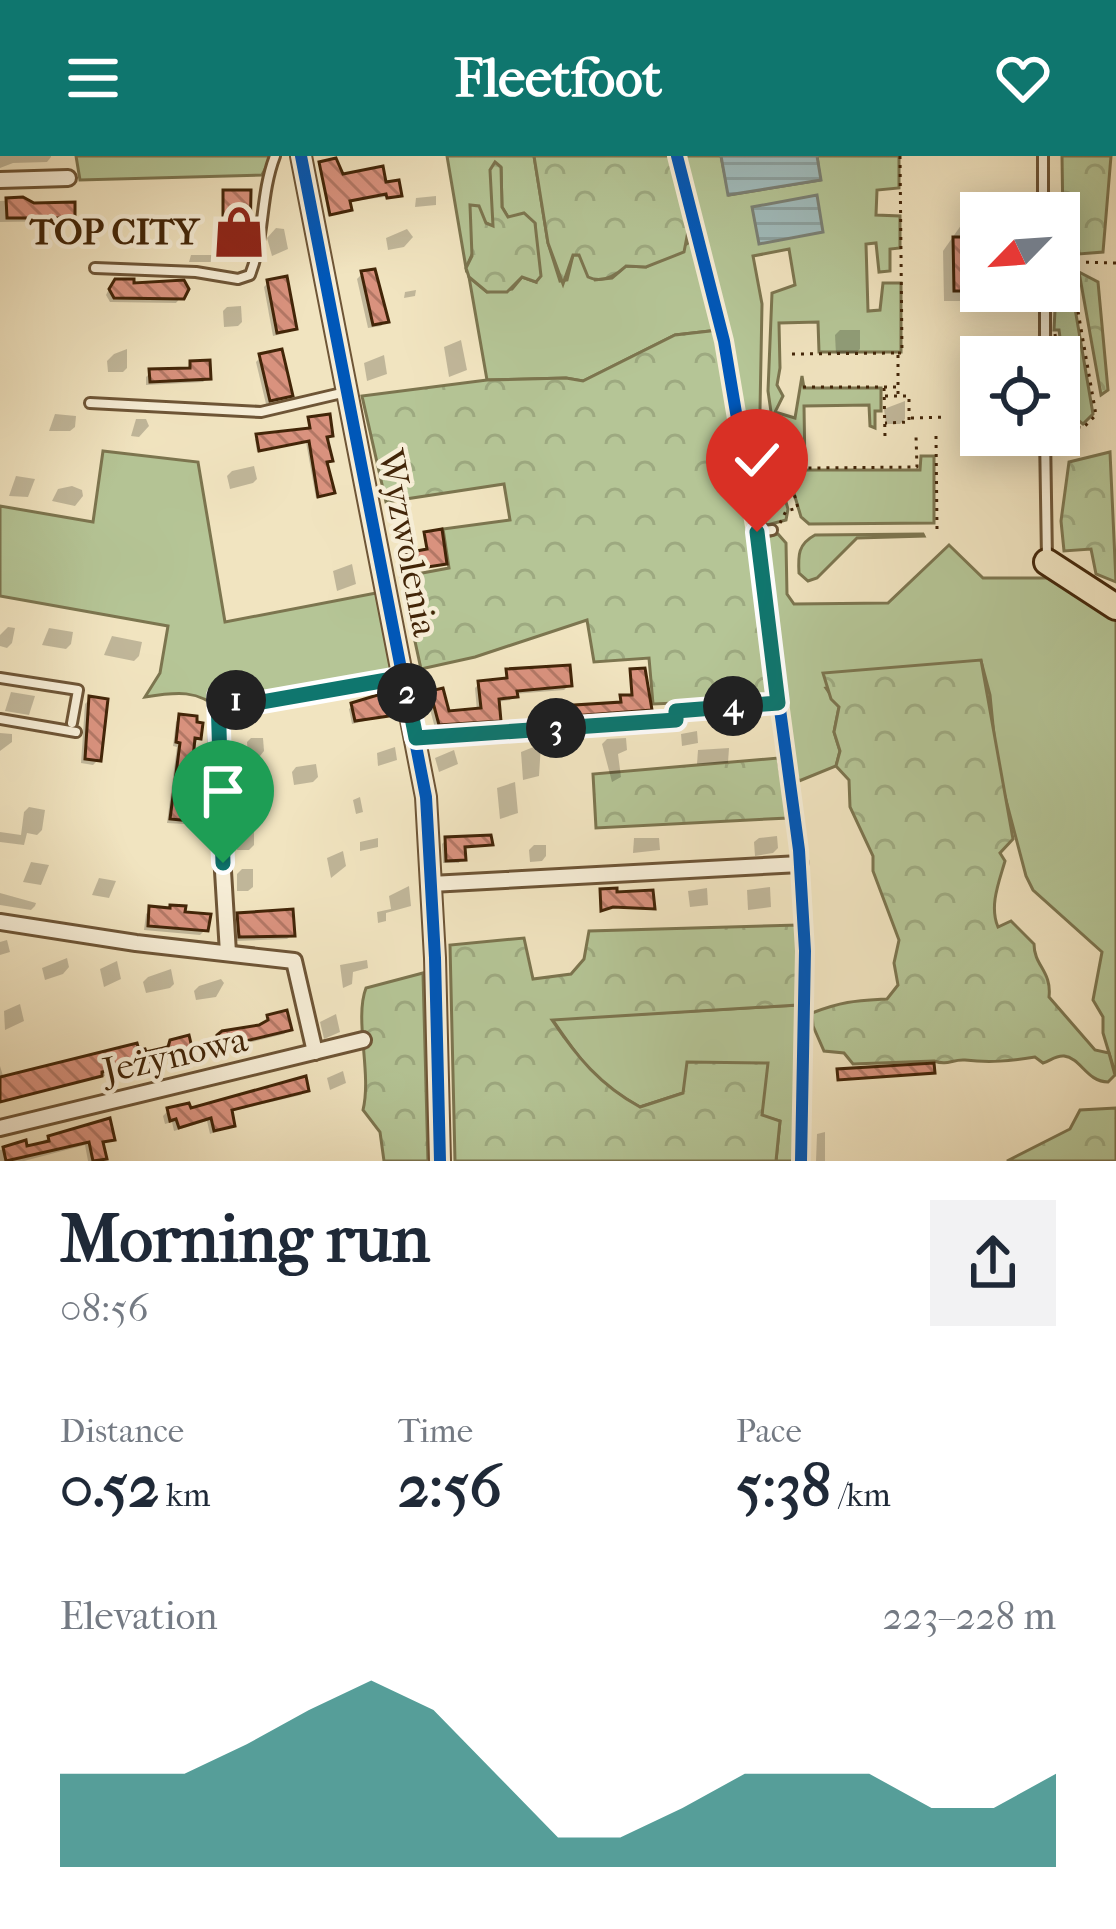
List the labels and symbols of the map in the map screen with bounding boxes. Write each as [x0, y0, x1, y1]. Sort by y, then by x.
north arrow [960, 192, 1080, 312]
shop icon: TOP CITY [210, 203, 268, 261]
place label: TOP CITY [29, 211, 201, 253]
pin [706, 409, 808, 532]
street label: Wyzwolenia [369, 445, 447, 640]
pin: 2 [377, 663, 437, 723]
pin: 1 [206, 670, 266, 730]
pin: 4 [703, 676, 763, 736]
pin: 3 [526, 698, 586, 758]
pin [172, 740, 274, 863]
street label: Jeżynowa [96, 1018, 252, 1093]

